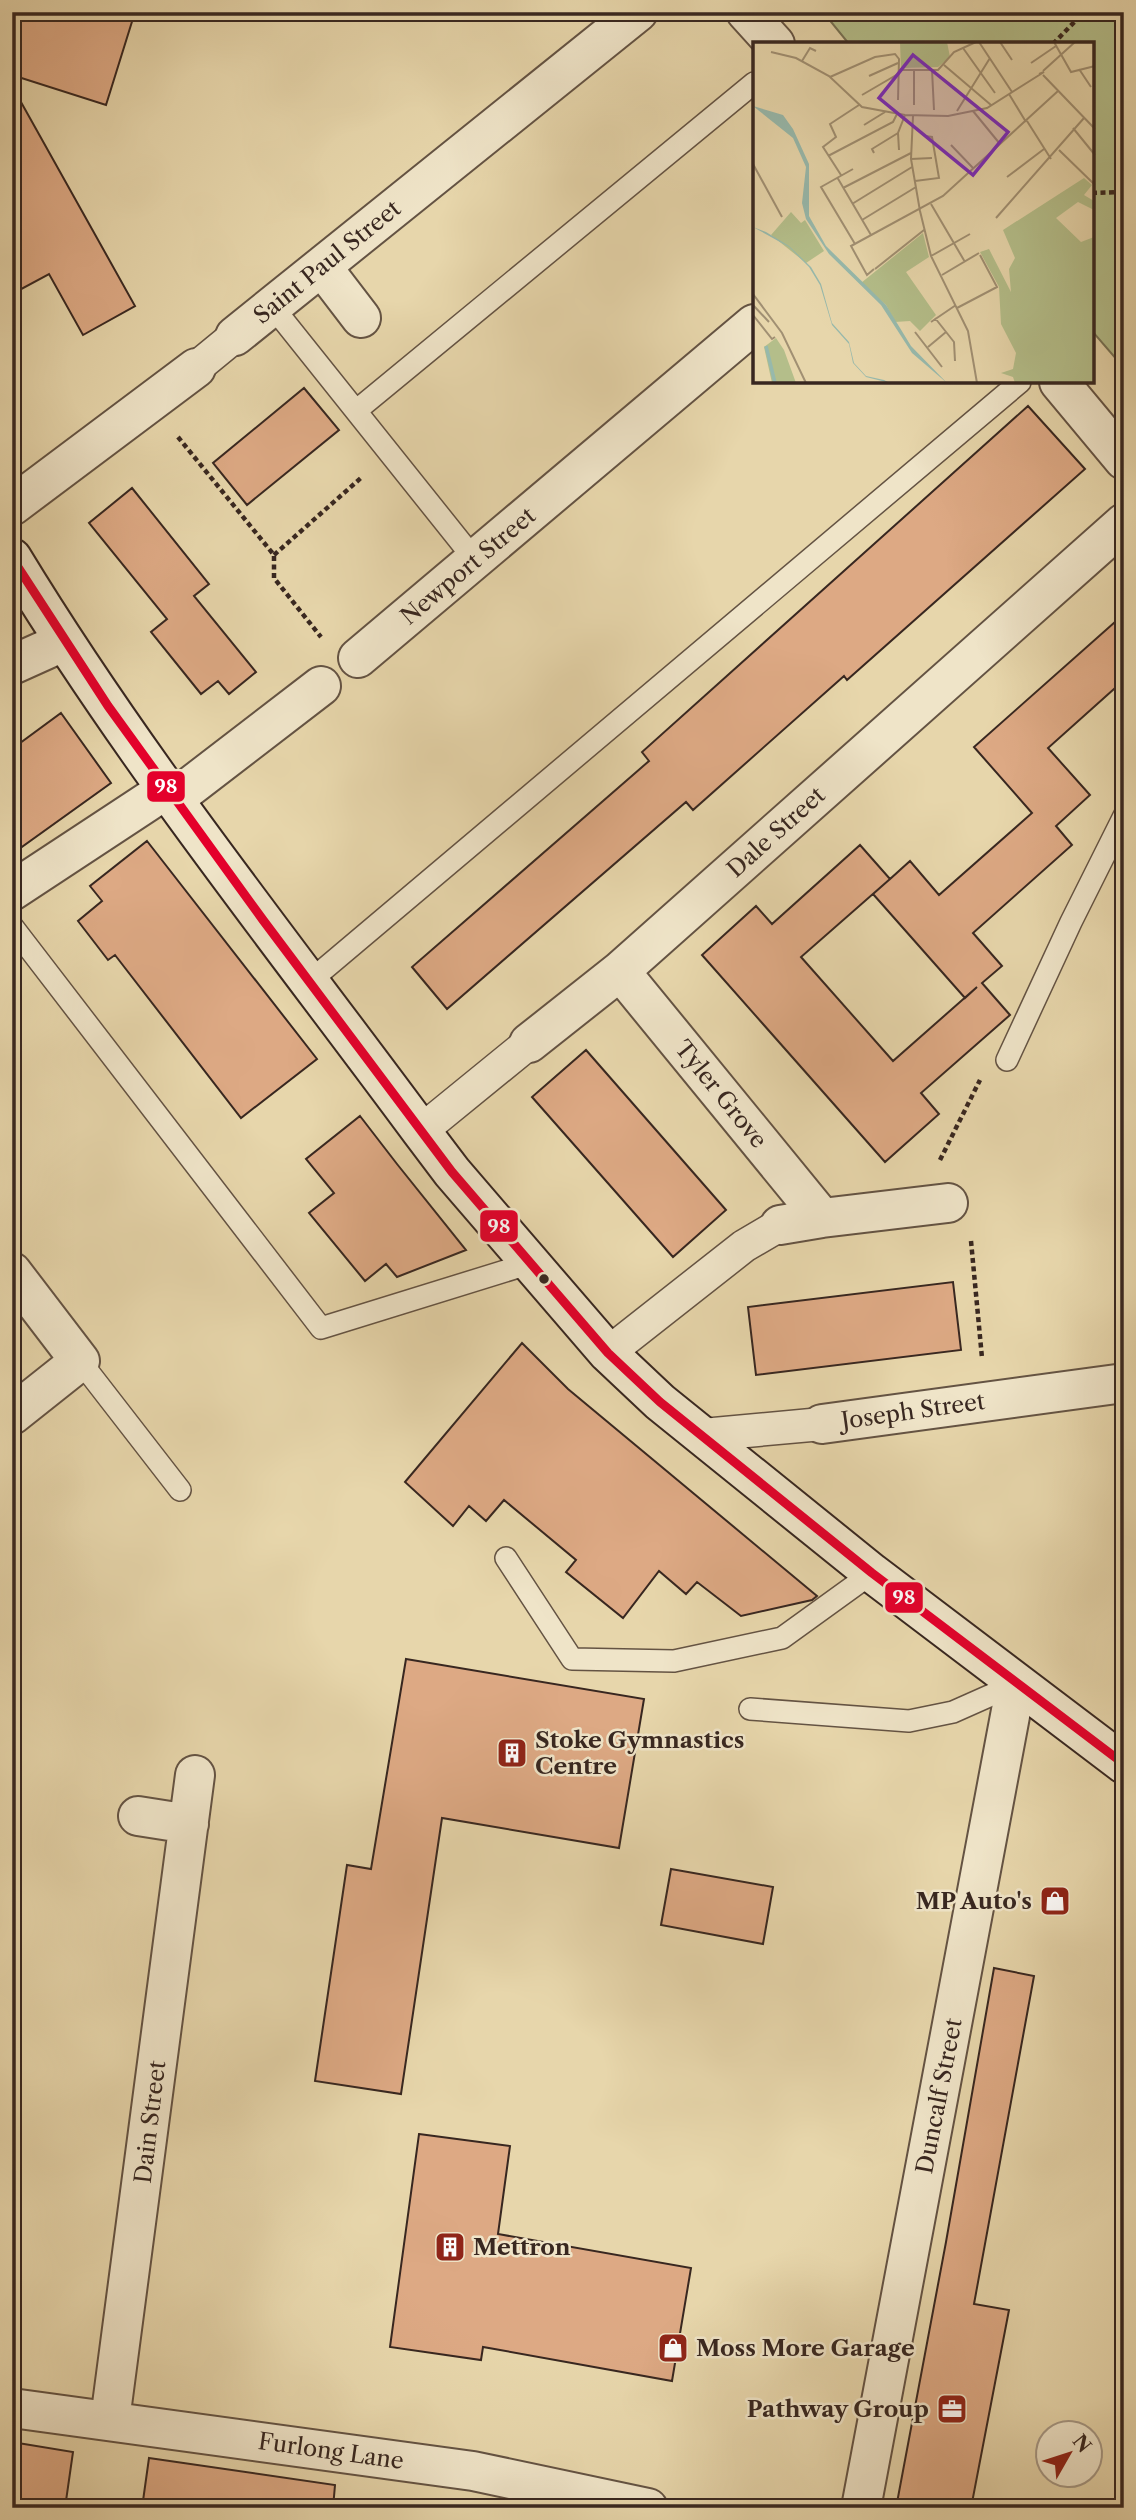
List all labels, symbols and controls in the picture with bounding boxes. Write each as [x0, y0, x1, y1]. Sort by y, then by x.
inset map [753, 42, 1094, 383]
street label: Saint Paul Street [248, 194, 406, 330]
street label: Newport Street [395, 501, 541, 631]
line badge: 98 [146, 770, 186, 803]
text: 98 [154, 775, 178, 798]
street label: Dale Street [721, 781, 831, 883]
street label: Tyler Grove [669, 1035, 773, 1153]
line badge: 98 [479, 1209, 519, 1243]
text: 98 [487, 1215, 511, 1238]
unlabelled marker [537, 1272, 551, 1286]
street label: Joseph Street [836, 1387, 987, 1435]
line badge: 98 [884, 1581, 924, 1614]
text: 98 [892, 1586, 916, 1609]
place label: Stoke Gymnastics Centre [535, 1726, 744, 1780]
building icon: Stoke Gymnastics Centre [495, 1736, 529, 1770]
shop icon: MP Auto's [1038, 1884, 1072, 1918]
place label: MP Auto's [916, 1887, 1032, 1915]
street label: Duncalf Street [910, 2016, 968, 2176]
street label: Dain Street [129, 2059, 171, 2185]
building icon: Mettron [433, 2230, 467, 2264]
place label: Mettron [473, 2233, 571, 2261]
shop icon: Moss More Garage [656, 2331, 690, 2365]
place label: Moss More Garage [696, 2334, 915, 2362]
office icon: Pathway Group [935, 2392, 969, 2426]
place label: Pathway Group [747, 2395, 929, 2423]
north arrow [1034, 2418, 1104, 2488]
street label: Furlong Lane [256, 2427, 406, 2475]
text: N [1068, 2430, 1096, 2457]

